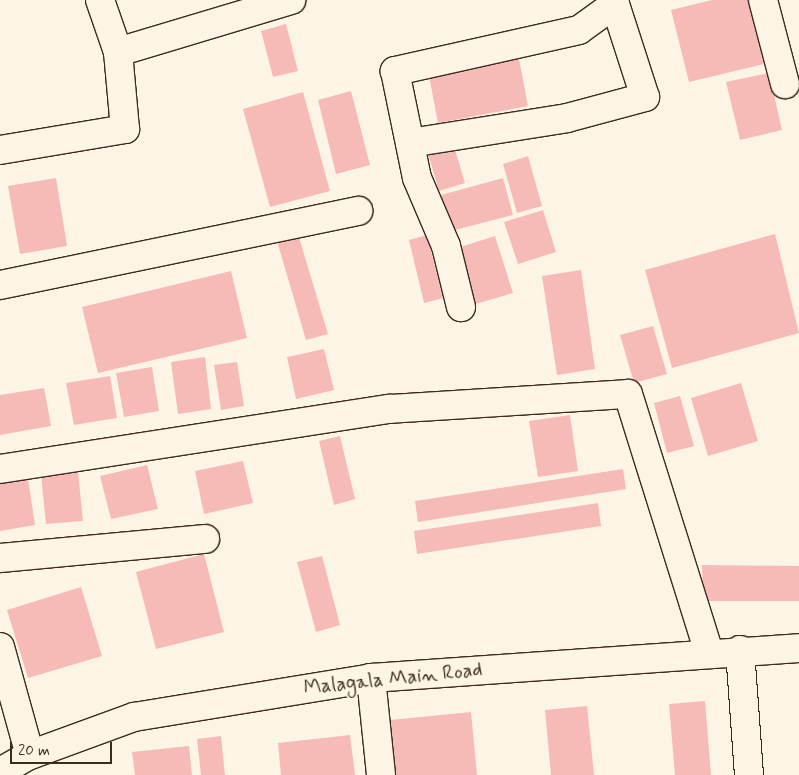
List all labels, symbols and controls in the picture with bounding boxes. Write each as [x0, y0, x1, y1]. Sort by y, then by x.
street label: Malagala Main Road [305, 658, 481, 700]
scale bar [12, 732, 115, 764]
text: 20 m [18, 741, 50, 761]

